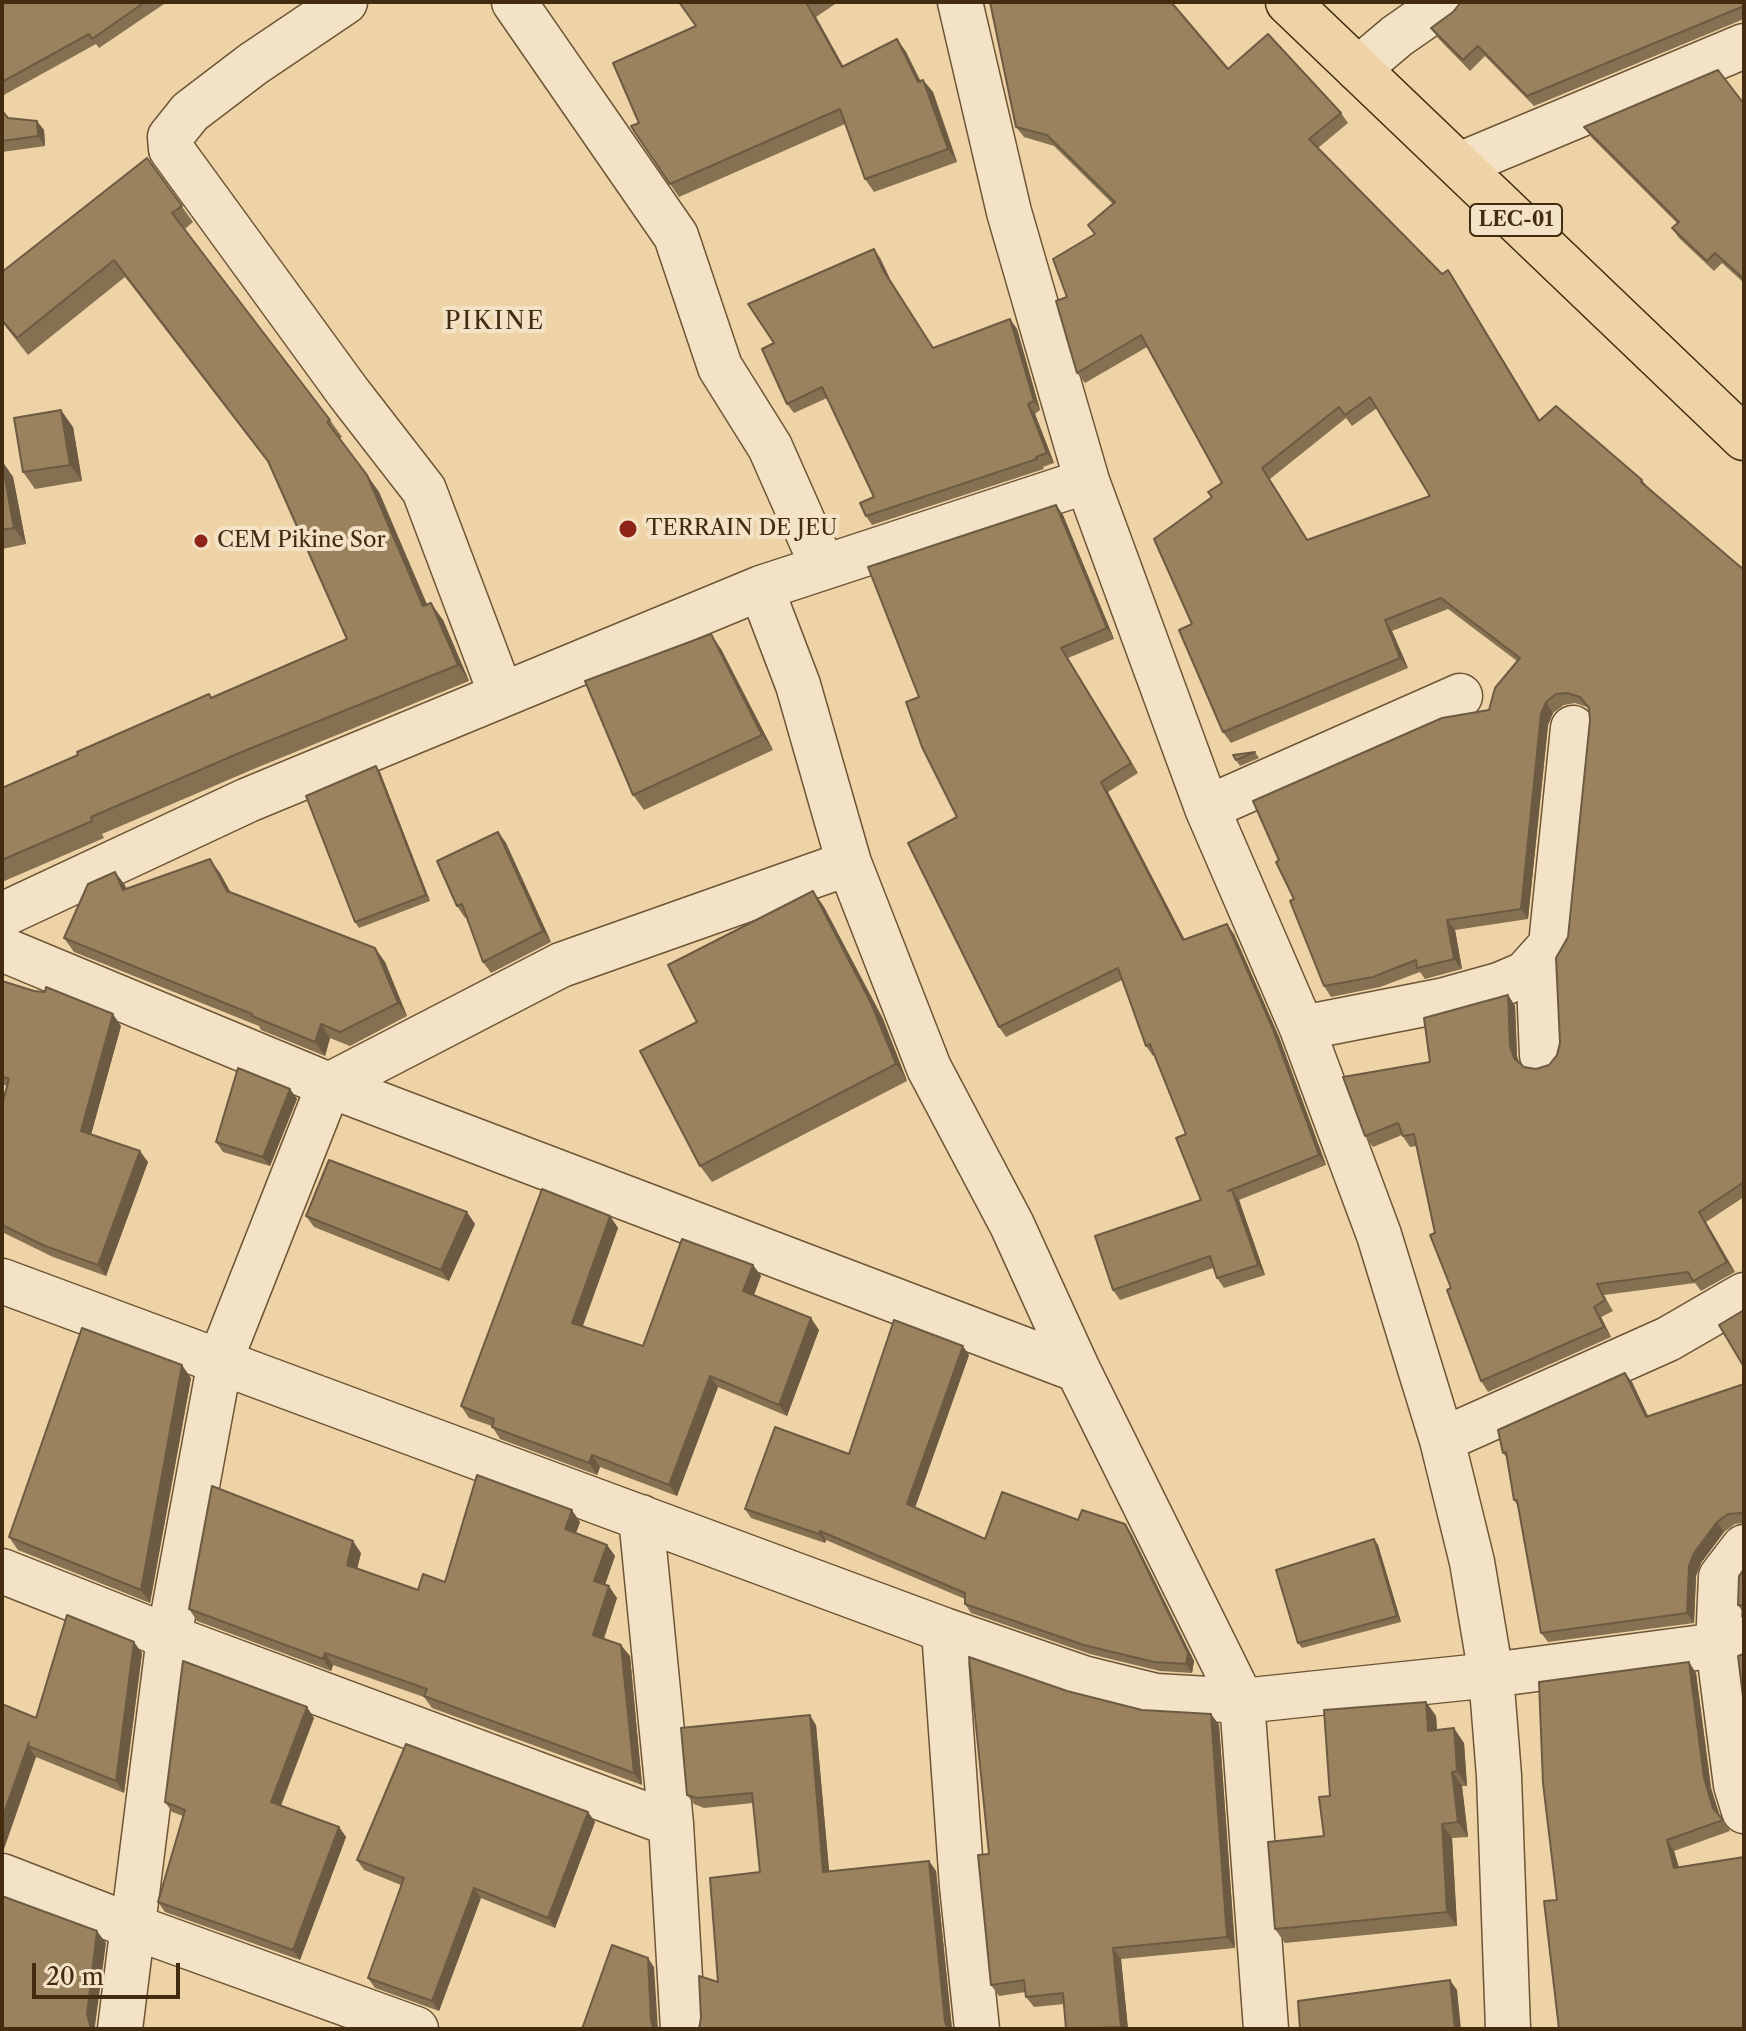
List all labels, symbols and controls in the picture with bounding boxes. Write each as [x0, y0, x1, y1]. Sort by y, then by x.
road number: LEC-01 [1470, 204, 1562, 236]
district label: PIKINE [445, 308, 545, 336]
place label: TERRAIN DE JEU [646, 516, 837, 542]
marker: TERRAIN DE JEU [617, 518, 639, 540]
place label: CEM Pikine Sor [217, 528, 386, 554]
marker: CEM Pikine Sor [192, 532, 210, 550]
scale bar [36, 1947, 184, 1997]
text: 20 m [46, 1962, 104, 1991]

